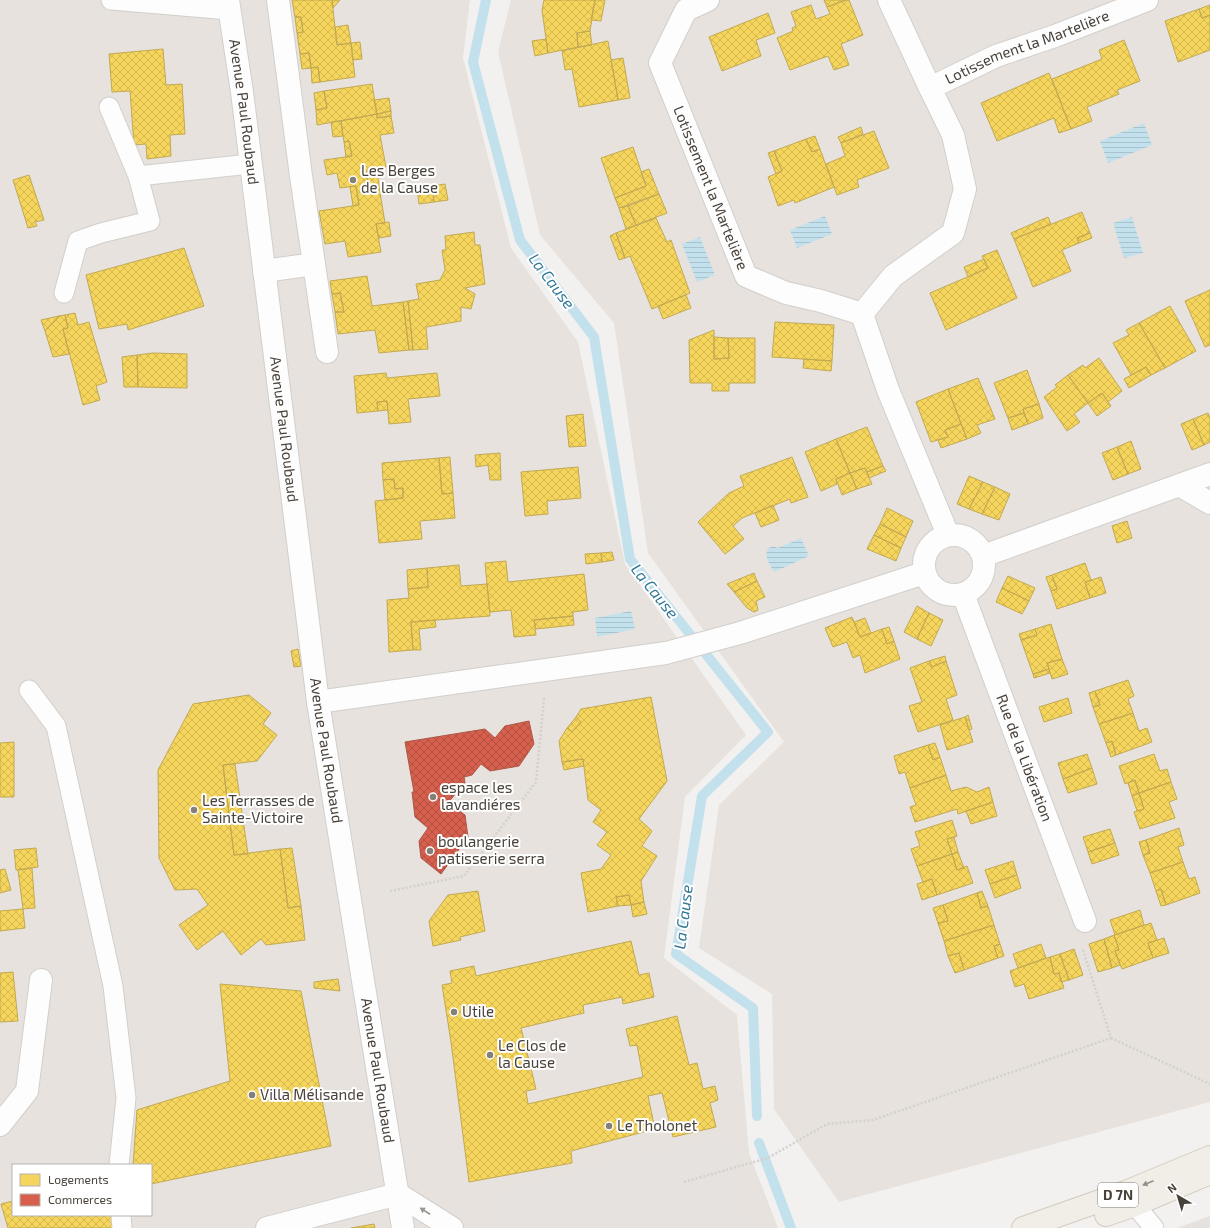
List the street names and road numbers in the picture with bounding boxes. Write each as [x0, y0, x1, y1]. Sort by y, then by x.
street label: Lotissement la Martelière [942, 6, 1112, 87]
street label: Avenue Paul Roubaud [226, 38, 263, 186]
street label: Lotissement la Martelière [670, 103, 753, 272]
street label: Avenue Paul Roubaud [267, 355, 303, 503]
street label: Avenue Paul Roubaud [307, 677, 347, 824]
street label: Rue de la Libération [993, 691, 1057, 824]
street label: Avenue Paul Roubaud [358, 996, 399, 1144]
road number: D 7N [1098, 1183, 1138, 1207]

